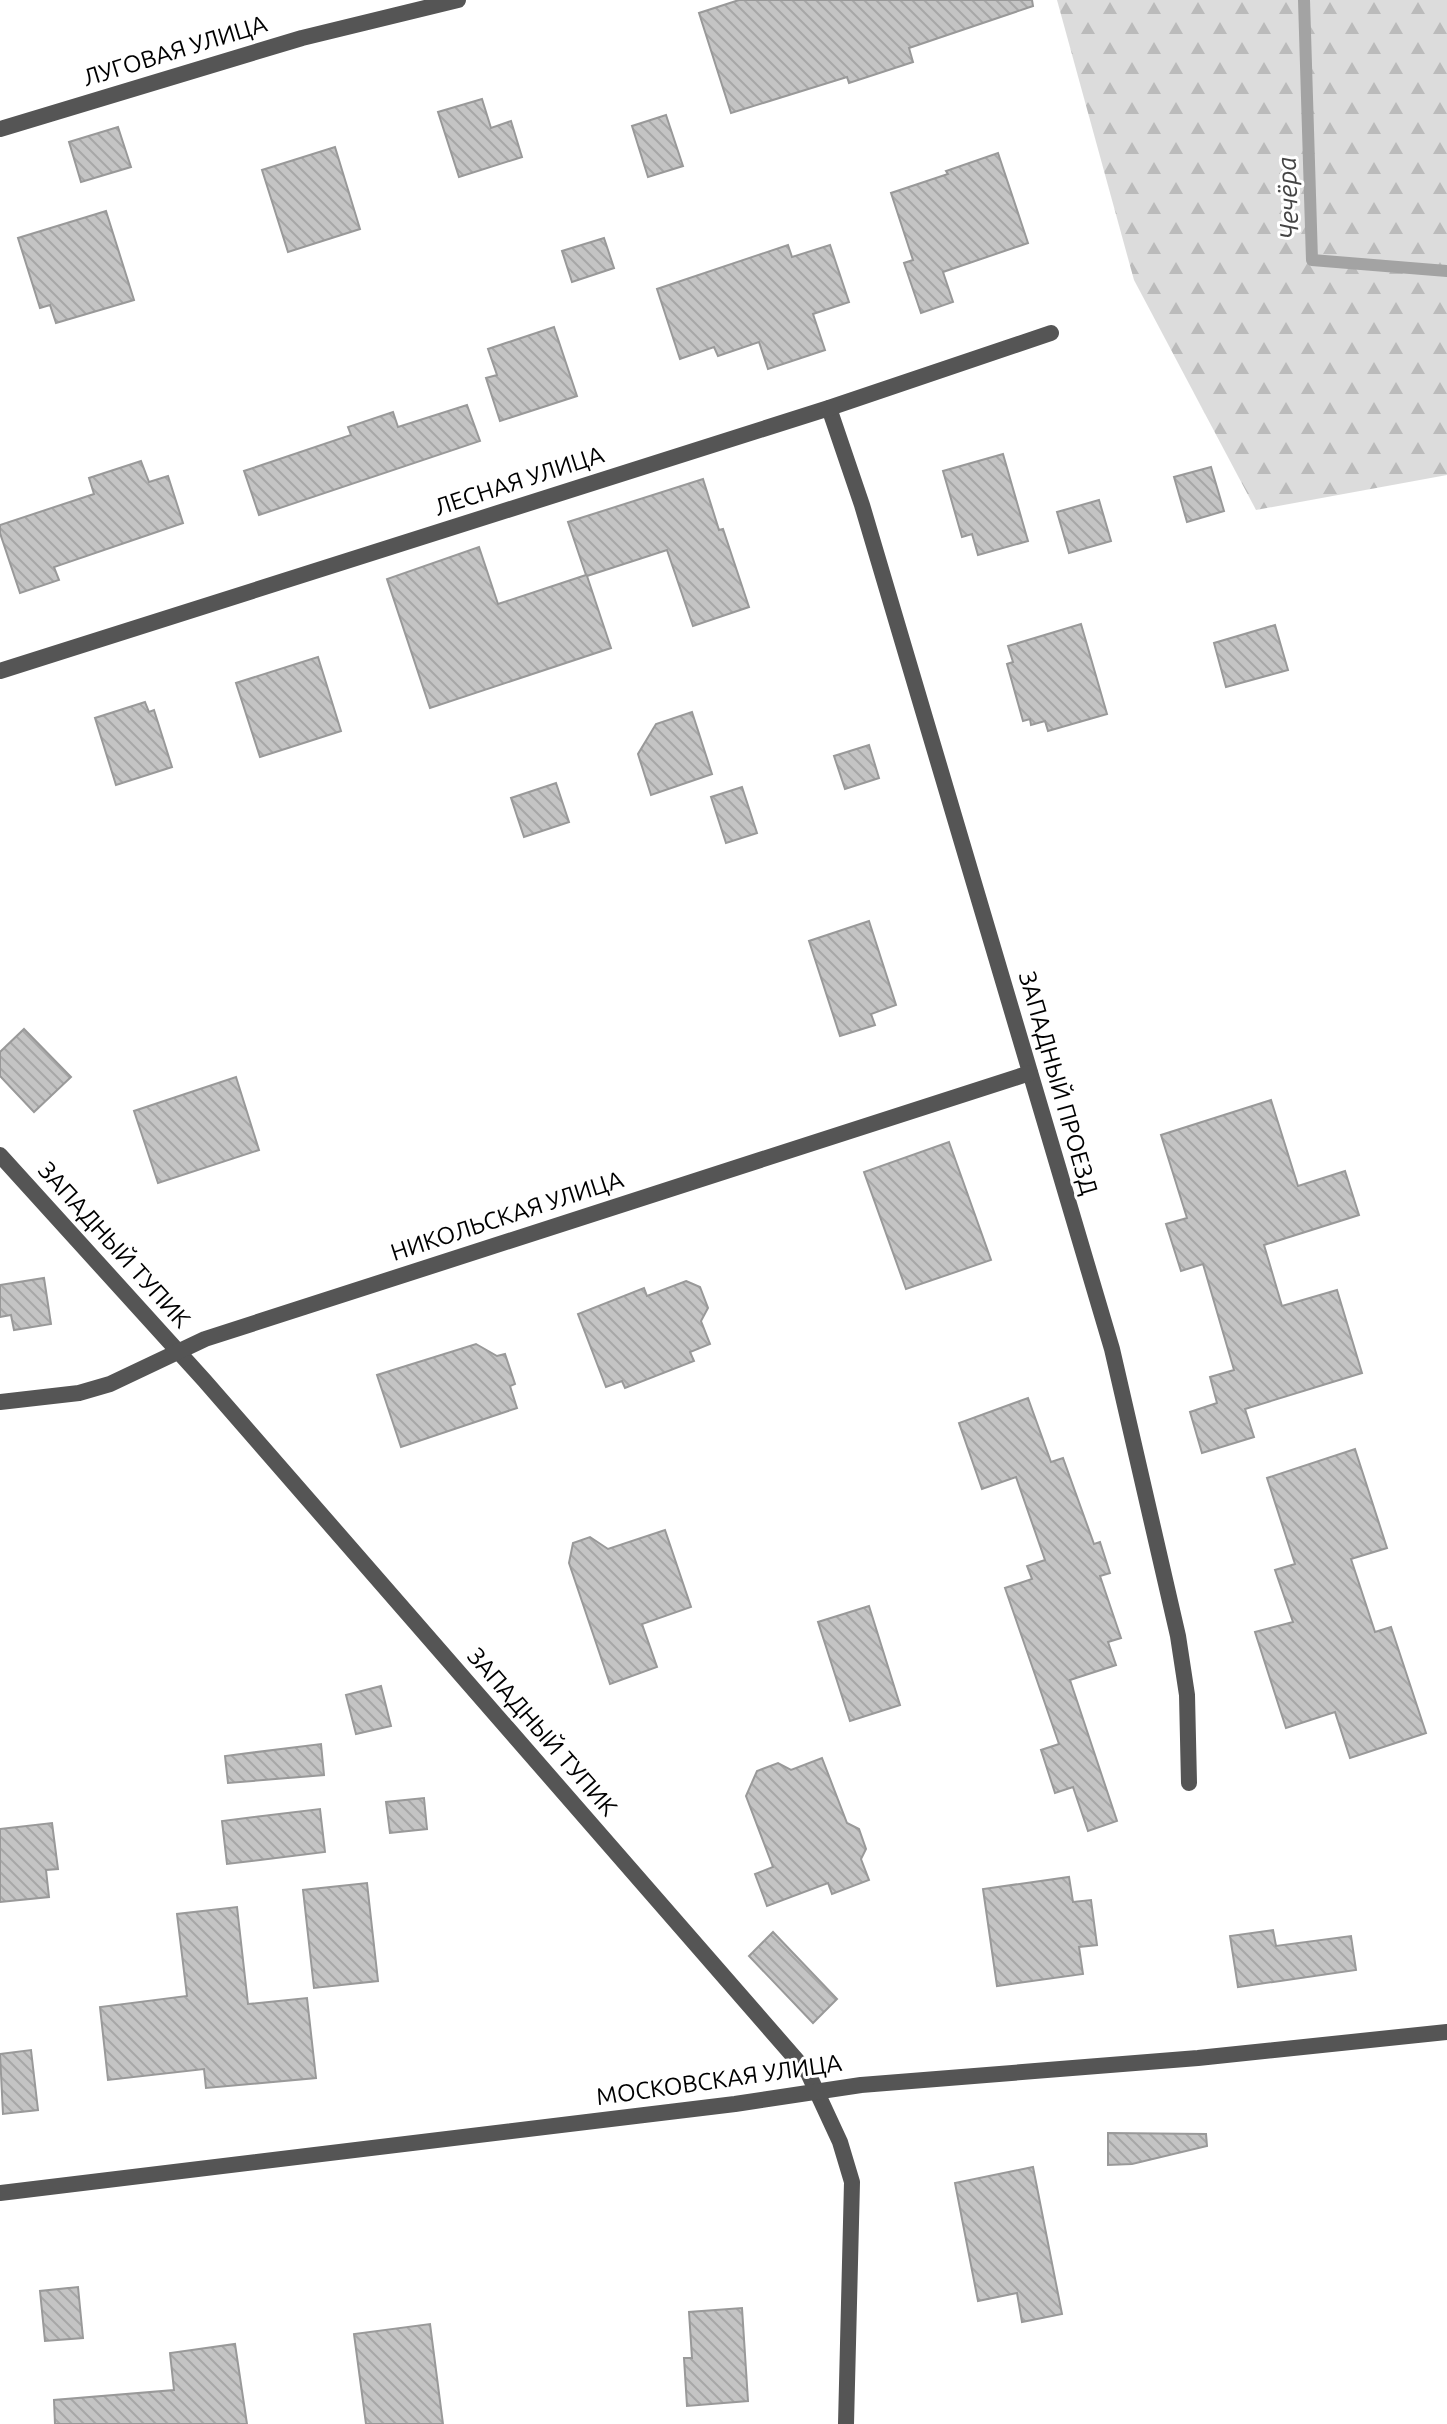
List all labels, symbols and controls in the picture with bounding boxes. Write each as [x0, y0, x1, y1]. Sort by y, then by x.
street label: ЛУГОВАЯ УЛИЦА [80, 10, 270, 91]
water label: Чечёра [1272, 156, 1303, 240]
street label: ЛЕСНАЯ УЛИЦА [431, 440, 607, 521]
street label: ЗАПАДНЫЙ ПРОЕЗД [1014, 968, 1104, 1198]
street label: ЗАПАДНЫЙ ТУПИК [33, 1156, 197, 1333]
street label: НИКОЛЬСКАЯ УЛИЦА [387, 1165, 627, 1266]
street label: ЗАПАДНЫЙ ТУПИК [462, 1642, 624, 1821]
street label: МОСКОВСКАЯ УЛИЦА [594, 2049, 844, 2110]

